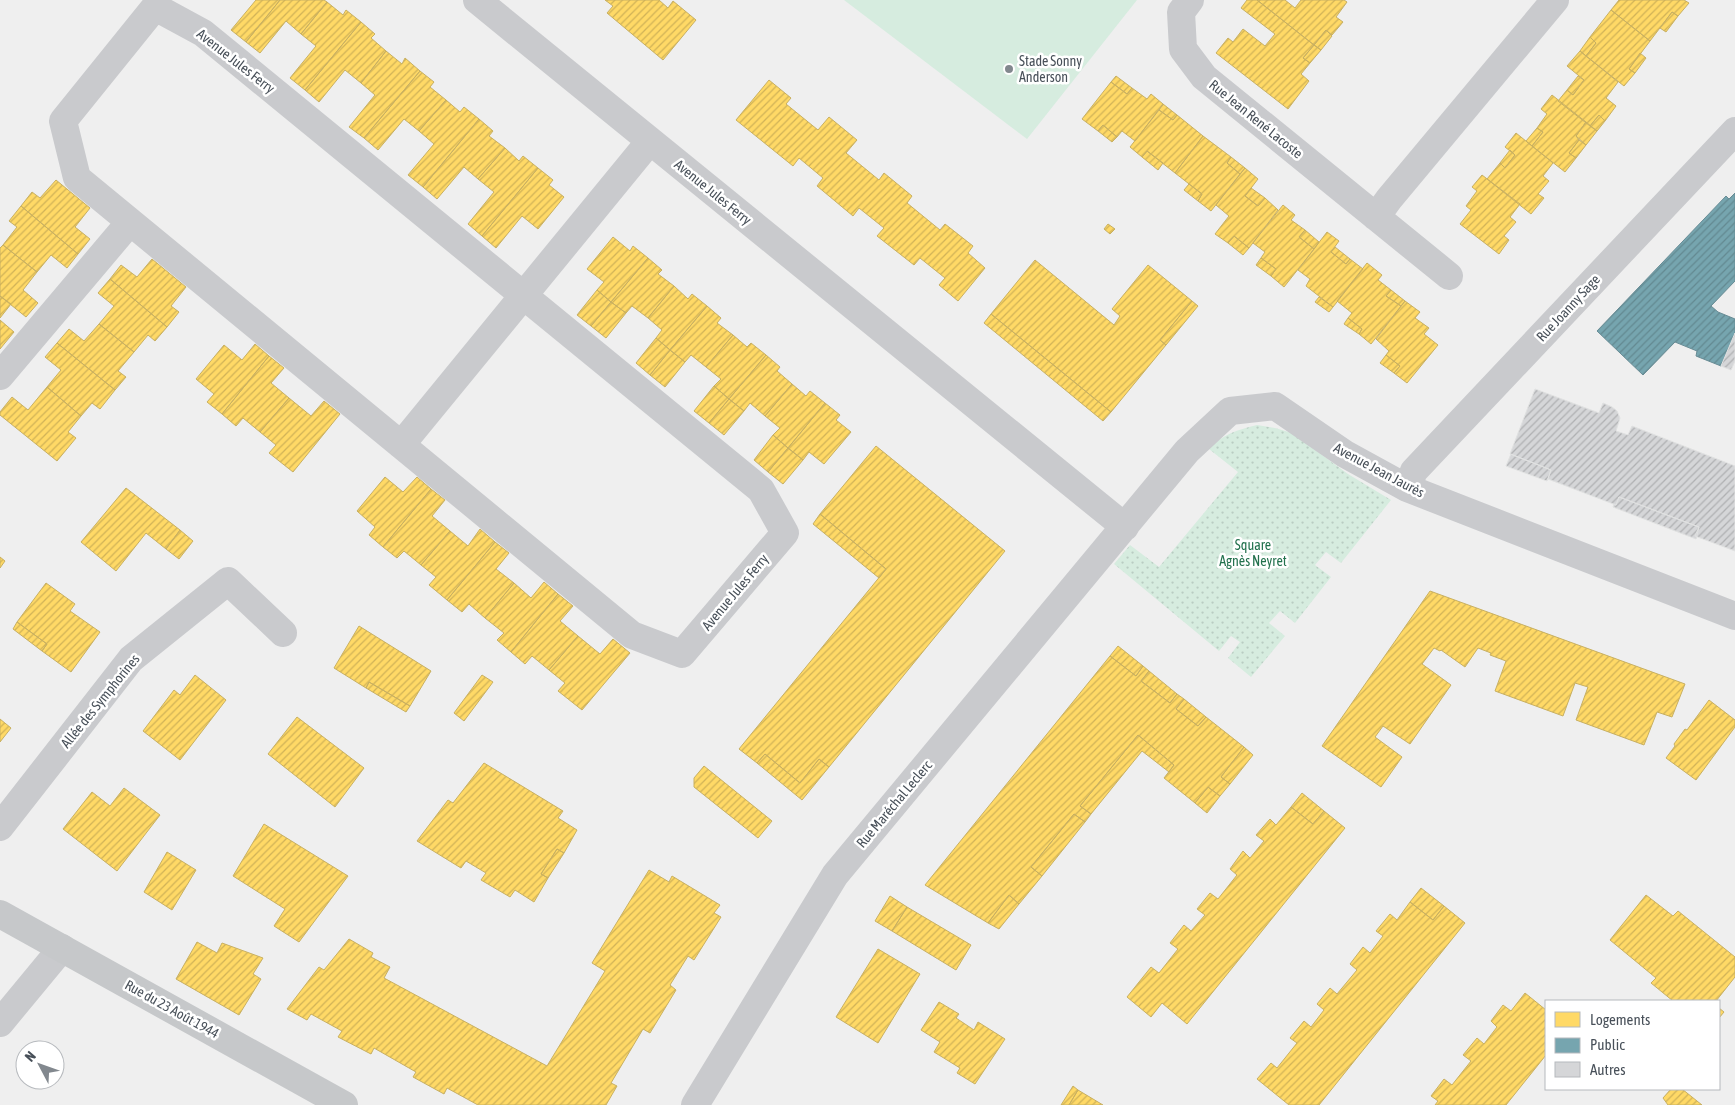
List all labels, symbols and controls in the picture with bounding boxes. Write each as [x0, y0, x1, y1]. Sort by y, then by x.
street label: Avenue Jules Ferry [194, 26, 278, 97]
place label: Stade Sonny Anderson [1019, 53, 1082, 85]
marker: Stade Sonny Anderson [1003, 63, 1015, 75]
street label: Rue Jean René Lacoste [1206, 76, 1306, 162]
street label: Avenue Jules Ferry [671, 156, 755, 228]
street label: Rue Joanny Sage [1533, 271, 1603, 345]
street label: Avenue Jean Jaurès [1331, 439, 1427, 501]
park label: Square Agnès Neyret [1219, 537, 1287, 569]
street label: Avenue Jules Ferry [699, 551, 772, 633]
street label: Allée des Symphorines [57, 651, 143, 751]
street label: Rue Maréchal Leclerc [853, 757, 936, 851]
street label: Rue du 23 Août 1944 [122, 977, 222, 1042]
legend [1545, 1000, 1720, 1090]
text: Logements [1590, 1011, 1650, 1028]
text: Public [1590, 1036, 1625, 1053]
north arrow [15, 1040, 65, 1090]
text: N [21, 1048, 39, 1065]
text: Autres [1590, 1061, 1625, 1078]

